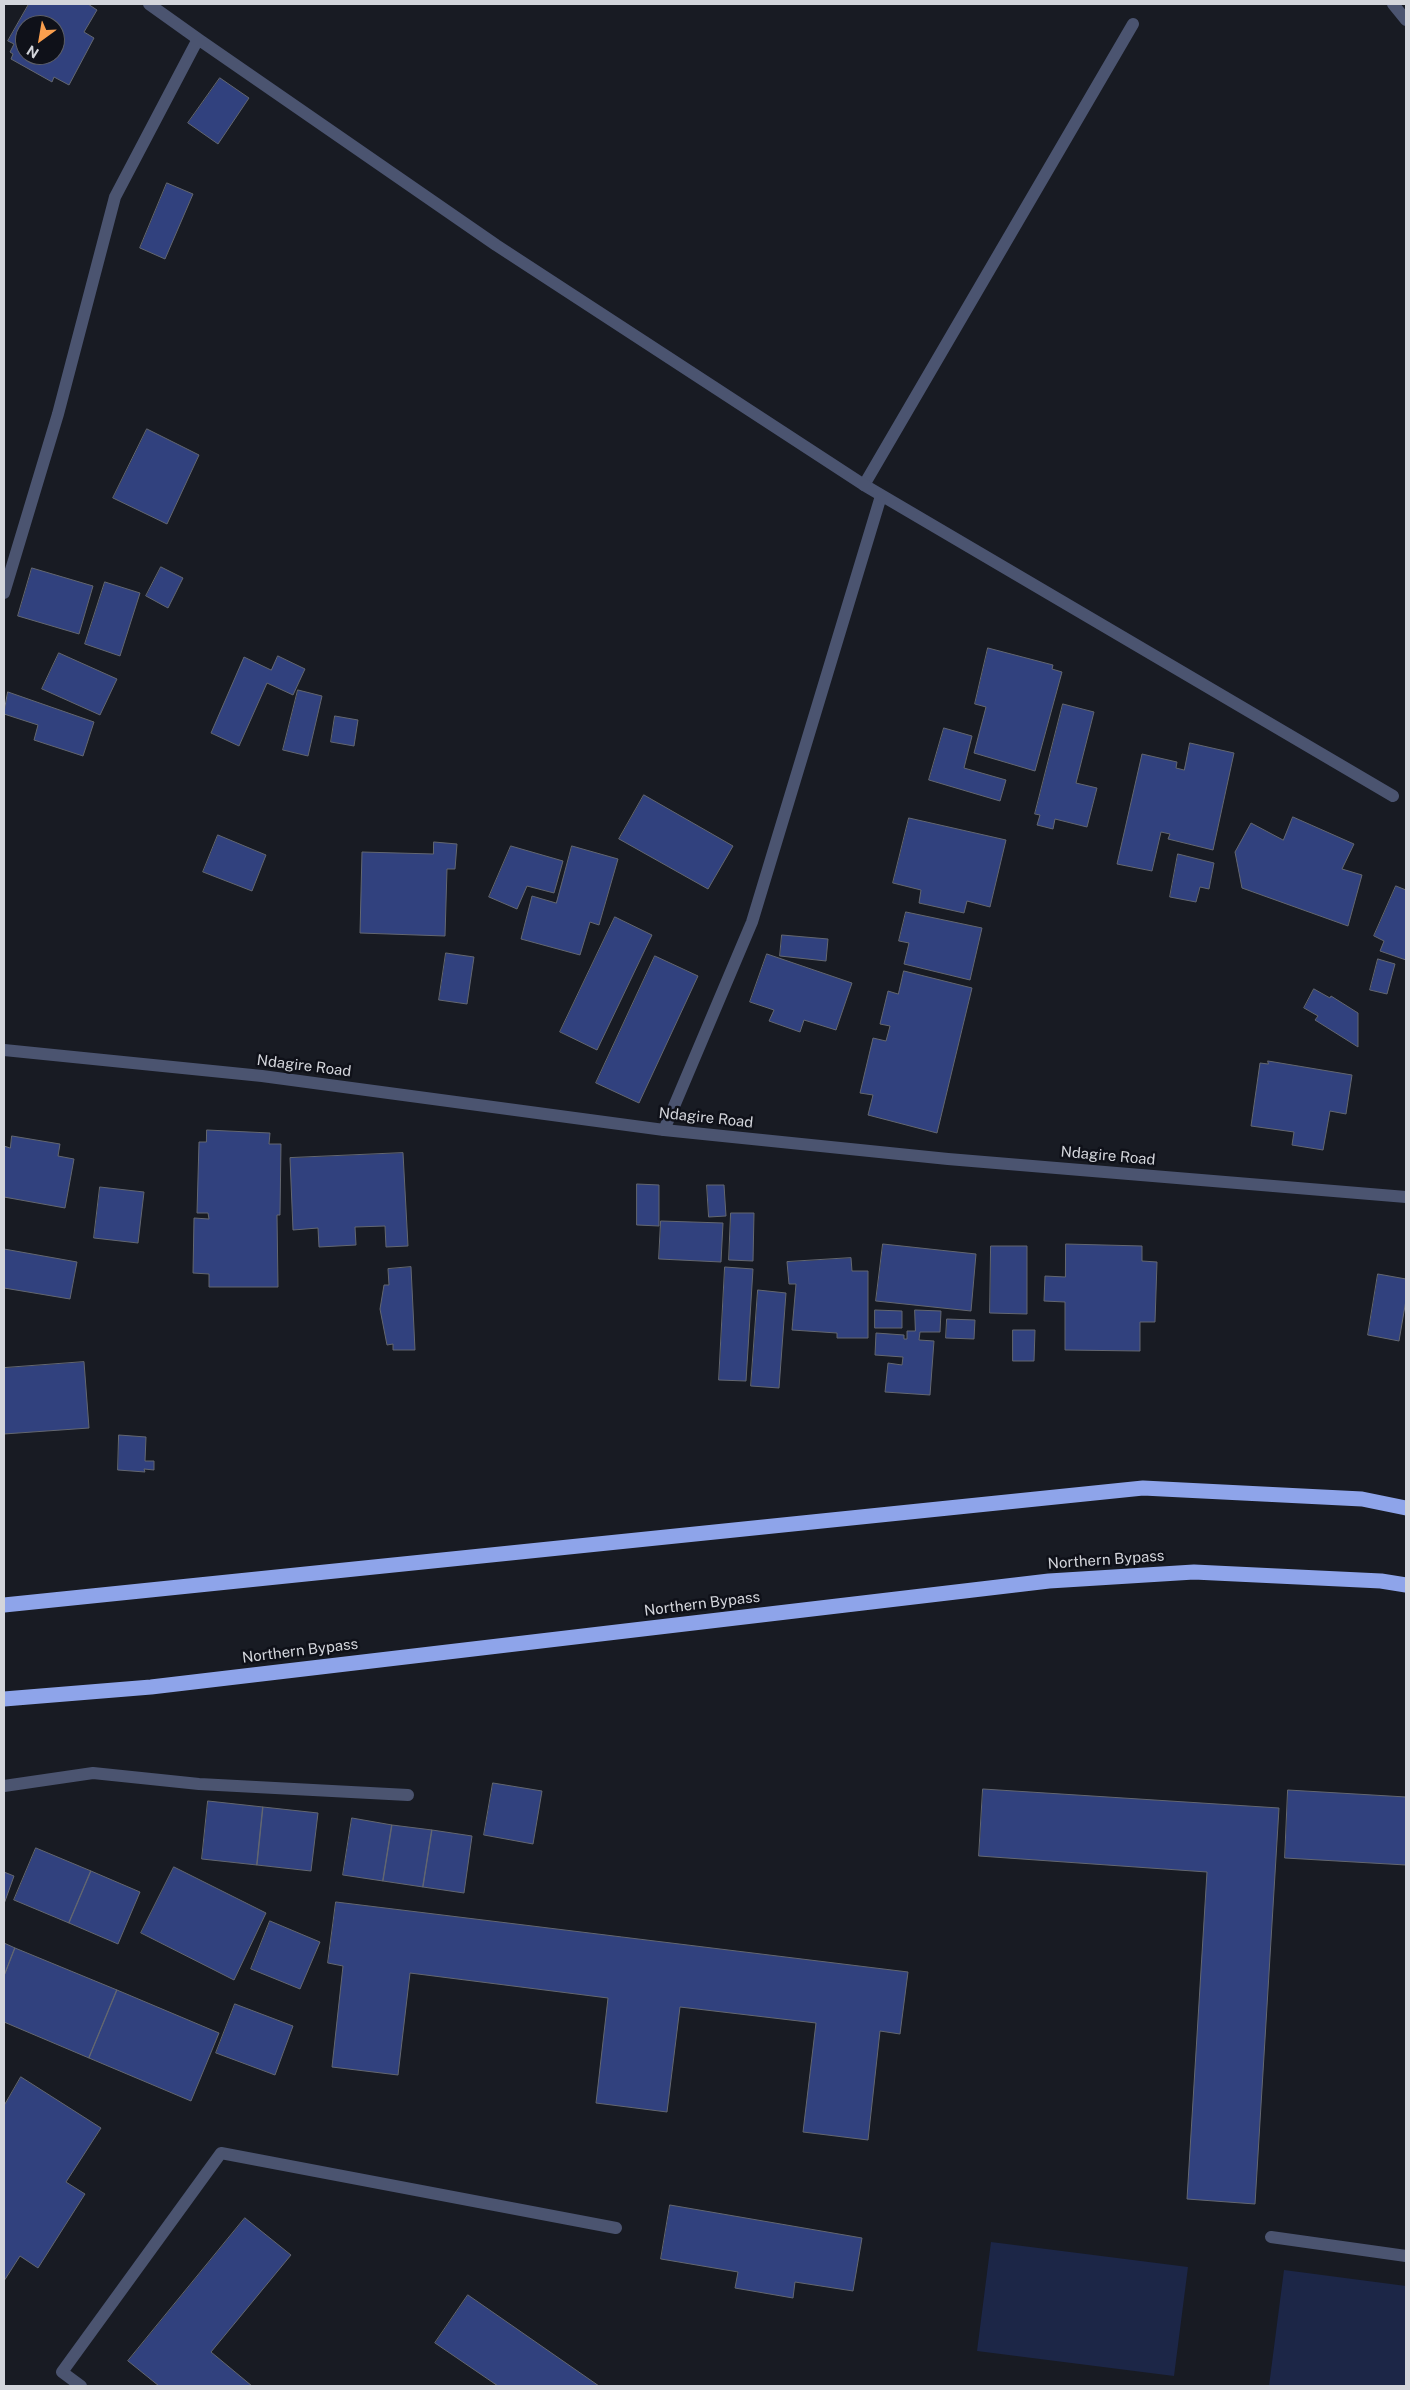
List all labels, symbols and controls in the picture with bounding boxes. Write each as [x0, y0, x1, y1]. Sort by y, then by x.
north arrow [15, 15, 65, 65]
text: N [24, 42, 41, 62]
street label: Ndagire Road [256, 1051, 352, 1081]
street label: Ndagire Road [658, 1104, 754, 1132]
street label: Ndagire Road [1060, 1143, 1156, 1169]
street label: Northern Bypass [1047, 1547, 1165, 1573]
street label: Northern Bypass [643, 1588, 761, 1620]
street label: Northern Bypass [241, 1635, 359, 1667]

